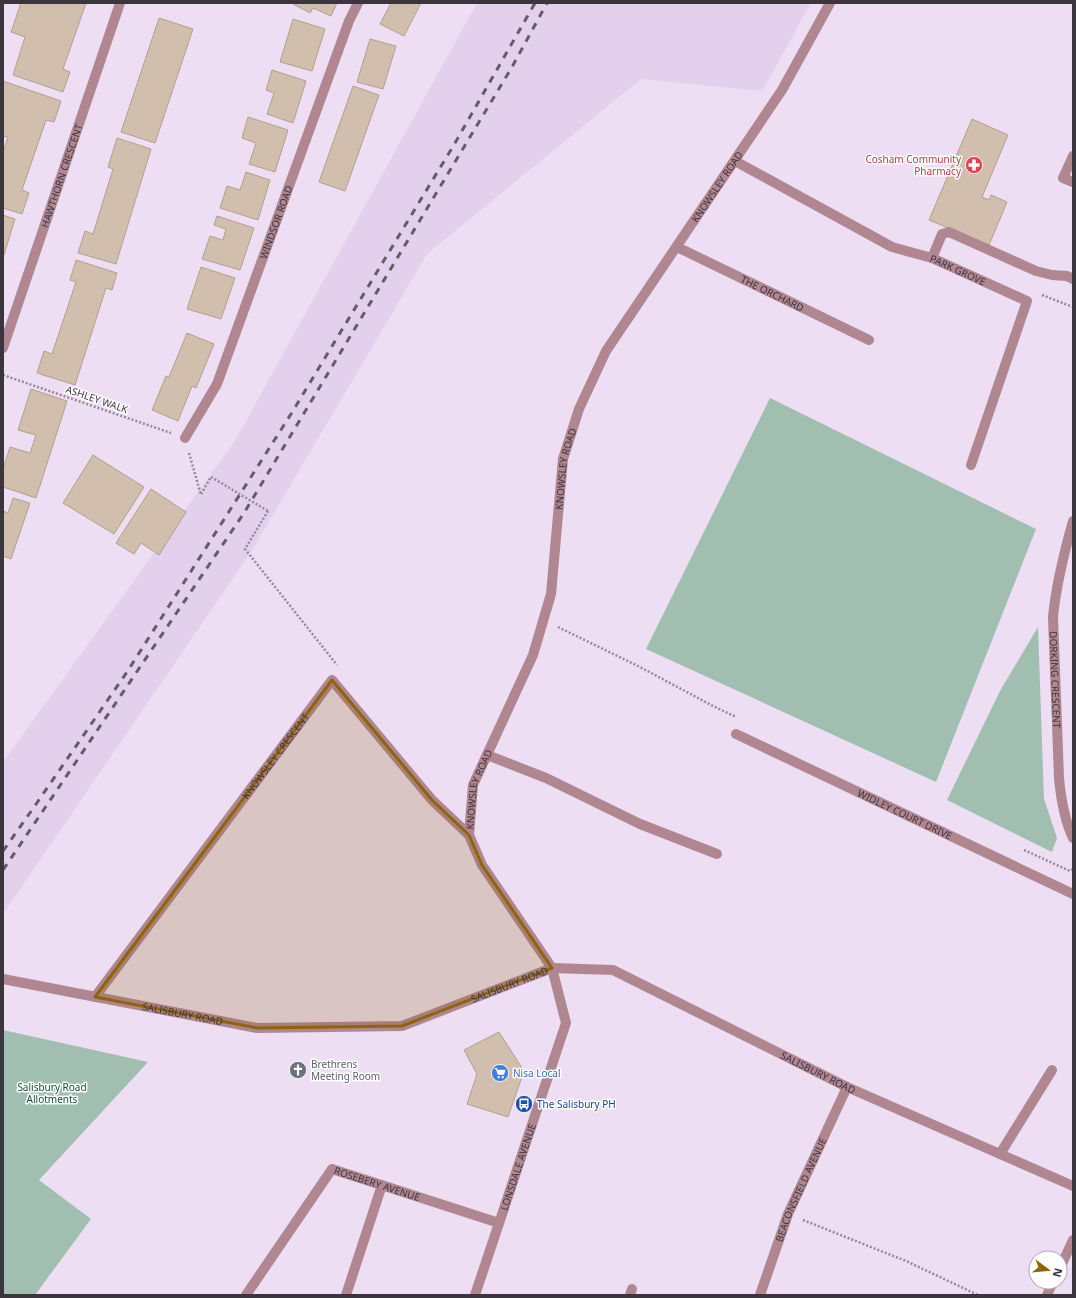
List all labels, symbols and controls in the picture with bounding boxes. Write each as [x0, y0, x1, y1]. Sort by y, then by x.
street label: HAWTHORN CRESCENT [37, 122, 86, 229]
street label: KNOWSLEY ROAD [688, 148, 746, 225]
place label: Cosham Community Pharmacy [865, 152, 962, 178]
pharmacy icon: Cosham Community Pharmacy [964, 155, 984, 175]
street label: WINDSOR ROAD [256, 183, 296, 261]
street label: PARK GROVE [928, 251, 988, 288]
street label: THE ORCHARD [738, 272, 806, 315]
street label: ASHLEY WALK [64, 382, 131, 416]
street label: KNOWSLEY ROAD [552, 426, 579, 510]
street label: DORKING CRESCENT [1047, 631, 1064, 729]
street label: KNOWSLEY CRESCENT [238, 710, 312, 802]
street label: KNOWSLEY ROAD [462, 747, 496, 830]
street label: WIDLEY COURT DRIVE [855, 786, 955, 843]
street label: SALISBURY ROAD [469, 963, 550, 1006]
street label: SALISBURY ROAD [141, 999, 224, 1028]
street label: SALISBURY ROAD [778, 1048, 858, 1097]
place label: Brethrens Meeting Room [311, 1057, 380, 1083]
church icon: Brethrens Meeting Room [288, 1060, 308, 1080]
supermarket icon: Nisa Local [490, 1063, 510, 1083]
place label: Nisa Local [513, 1066, 560, 1080]
park label: Salisbury Road Allotments [17, 1080, 87, 1106]
bus stop icon: The Salisbury PH [514, 1094, 534, 1114]
place label: The Salisbury PH [537, 1097, 616, 1111]
street label: LONSDALE AVENUE [497, 1122, 539, 1212]
street label: BEACONSFIELD AVENUE [772, 1135, 830, 1244]
street label: ROSEBERY AVENUE [332, 1163, 422, 1204]
north arrow [1028, 1250, 1068, 1290]
text: N [1050, 1267, 1067, 1279]

